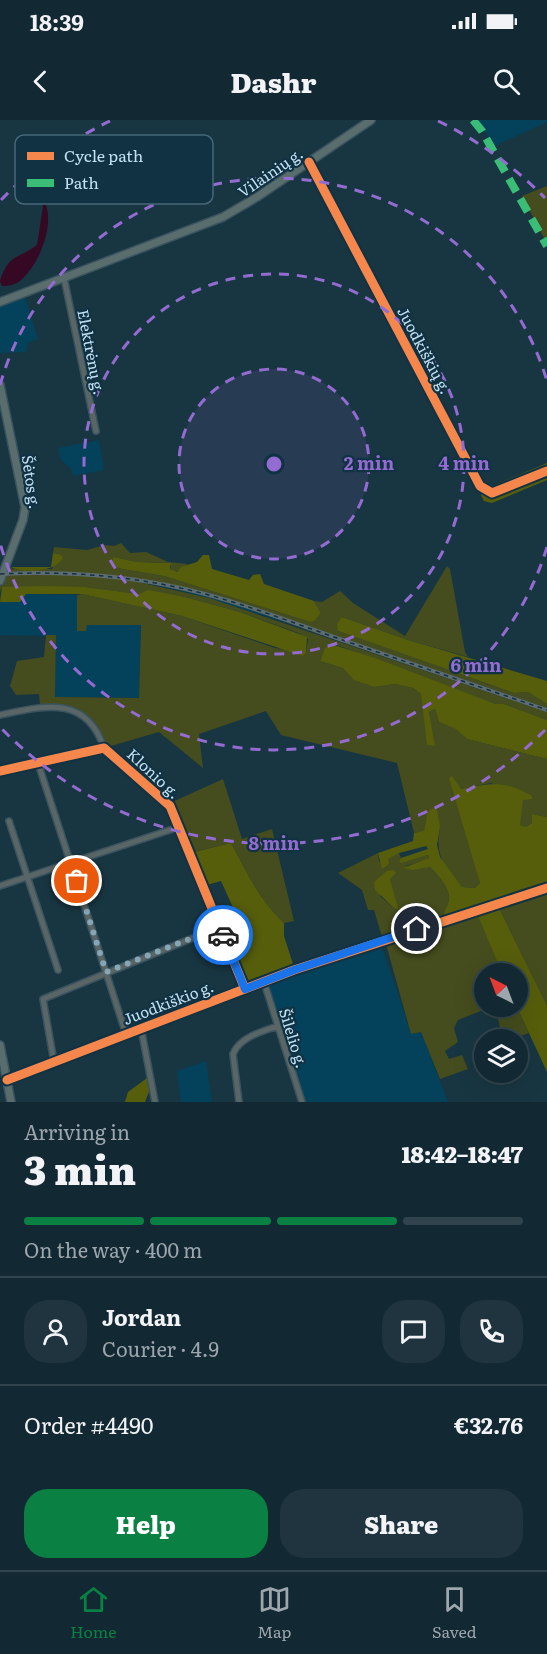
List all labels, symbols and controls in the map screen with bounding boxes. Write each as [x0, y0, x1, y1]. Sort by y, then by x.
text: 18:39 [30, 5, 84, 38]
text: Dashr [230, 61, 317, 101]
icon: back [24, 65, 57, 98]
icon: search [490, 65, 523, 98]
legend [15, 135, 213, 204]
street label: Vilainių g. [233, 142, 307, 202]
text: Cycle path [64, 143, 144, 167]
text: Path [64, 170, 99, 194]
street label: Juodkiškių g. [392, 302, 458, 398]
street label: Elektrėnų g. [72, 307, 112, 397]
text: 2 min [344, 449, 395, 476]
text: 4 min [438, 449, 490, 476]
street label: Šėtos g. [17, 454, 47, 510]
centre of rings [264, 454, 284, 474]
text: 6 min [450, 651, 502, 678]
street label: Klonio g. [122, 742, 186, 804]
text: 8 min [248, 829, 300, 856]
pin [51, 855, 102, 906]
icon: bag [60, 864, 93, 897]
pin [391, 903, 442, 954]
courier [193, 905, 253, 965]
icon: home [400, 912, 433, 945]
icon: car [207, 919, 240, 952]
north arrow [474, 963, 528, 1017]
map controls [474, 963, 528, 1083]
street label: Juodkiškio g. [119, 974, 217, 1030]
street label: Šilelio g. [274, 1005, 314, 1071]
button: layers [474, 1029, 528, 1083]
text: Arriving in [24, 1116, 130, 1146]
text: 18:42–18:47 [401, 1137, 523, 1170]
text: 3 min [24, 1139, 136, 1197]
text: On the way · 400 m [24, 1234, 202, 1264]
button: person [24, 1300, 87, 1363]
text: Jordan [102, 1300, 181, 1333]
button: chat [382, 1300, 445, 1363]
button: phone [460, 1300, 523, 1363]
text: Courier · 4.9 [102, 1333, 219, 1363]
text: Order #4490 [24, 1408, 153, 1441]
text: €32.76 [454, 1408, 523, 1441]
button: Help [24, 1489, 268, 1558]
button: Share [280, 1489, 523, 1558]
tab: Home [70, 1583, 117, 1643]
tab: Map [257, 1583, 291, 1643]
tab: Saved [432, 1583, 477, 1643]

